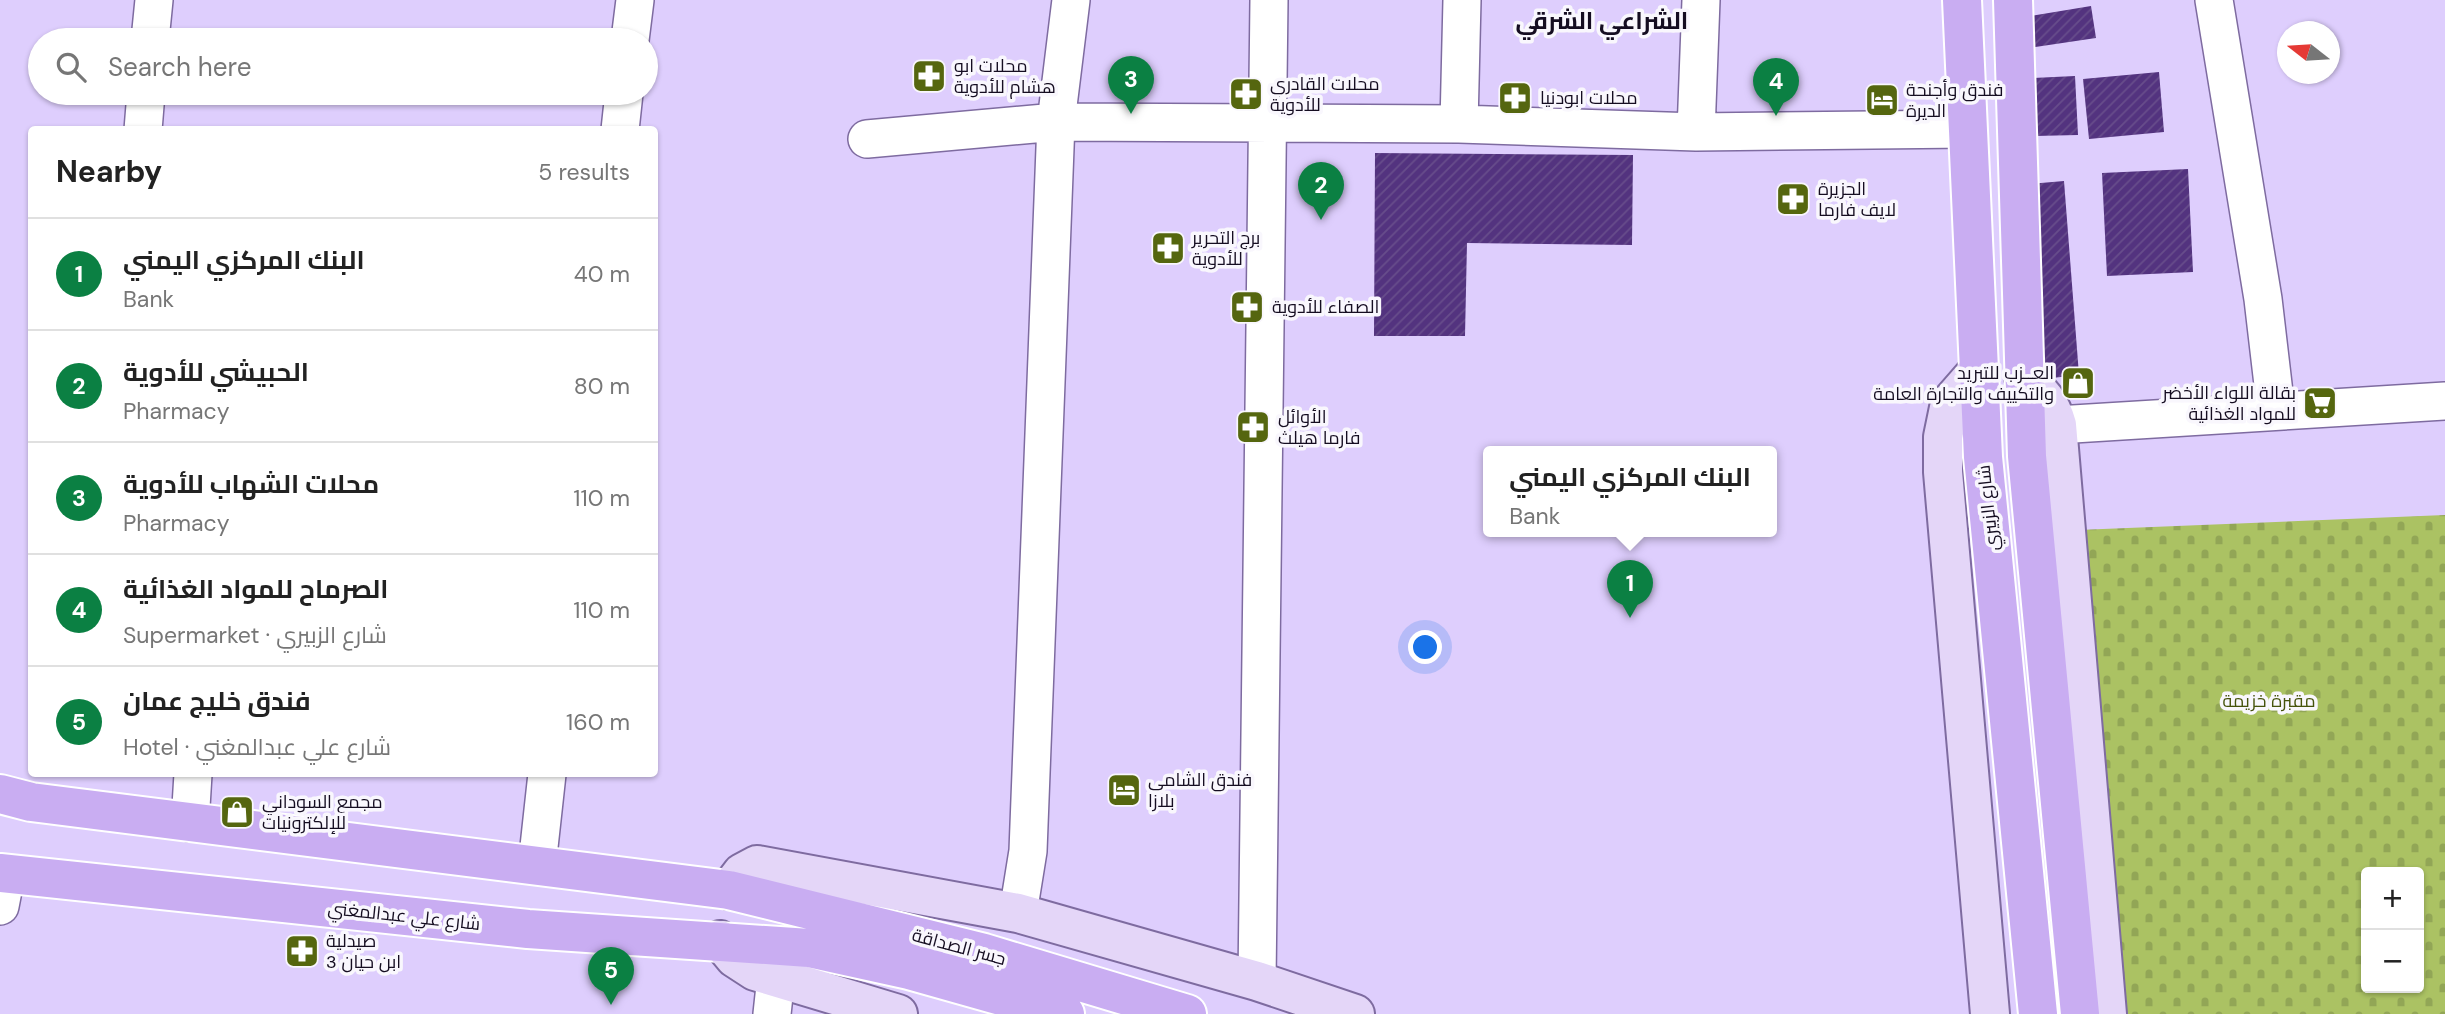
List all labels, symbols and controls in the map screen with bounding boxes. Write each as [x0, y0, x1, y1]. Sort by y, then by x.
district label: الشراعي الشرقي [1516, 5, 1688, 40]
north arrow [2277, 21, 2340, 84]
search box [28, 28, 658, 105]
icon: search [52, 48, 90, 86]
text: Search here [108, 50, 251, 84]
place label: محلات ابو هشام للأدوية [954, 54, 1056, 99]
pin: 3 [1108, 56, 1154, 114]
pharmacy icon: محلات ابو هشام للأدوية [910, 57, 948, 95]
pin: 4 [1753, 58, 1799, 116]
place label: محلات القادري للأدوية [1270, 72, 1380, 117]
pharmacy icon: محلات القادري للأدوية [1227, 75, 1265, 113]
place label: فندق وأجنحة الديرة [1906, 78, 2003, 123]
pharmacy icon: محلات ابودنيا [1496, 79, 1534, 117]
hotel icon: فندق وأجنحة الديرة [1863, 81, 1901, 119]
place label: محلات ابودنيا [1540, 86, 1638, 110]
text: Nearby [56, 152, 162, 191]
text: 5 results [538, 157, 630, 187]
pin: 2 [1298, 162, 1344, 220]
place label: الجزيرة لايف فارما [1818, 177, 1896, 222]
pharmacy icon: الجزيرة لايف فارما [1774, 180, 1812, 218]
place label: برج التحرير للأدوية [1191, 226, 1260, 271]
pharmacy icon: برج التحرير للأدوية [1149, 229, 1187, 267]
text: البنك المركزي اليمني [123, 243, 365, 277]
text: 1 [75, 259, 83, 289]
text: 40 m [574, 259, 630, 289]
text: Bank [123, 284, 174, 314]
pharmacy icon: الصفاء للأدوية [1228, 288, 1266, 326]
place label: الصفاء للأدوية [1272, 295, 1379, 319]
text: الحبيشي للأدوية [123, 355, 309, 389]
place label: العــزب للتبريد والتكييف والتجارة العامة [1873, 361, 2054, 406]
shop icon: العــزب للتبريد والتكييف والتجارة العامة [2059, 364, 2097, 402]
text: 2 [72, 371, 86, 401]
text: 80 m [574, 371, 630, 401]
place label: بقالة اللواء الأخضر للمواد الغذائية [2162, 381, 2296, 426]
supermarket icon: بقالة اللواء الأخضر للمواد الغذائية [2301, 384, 2339, 422]
text: Pharmacy [123, 396, 230, 426]
place label: الأوائل فارما هيلث [1278, 405, 1360, 450]
pharmacy icon: الأوائل فارما هيلث [1234, 408, 1272, 446]
popup [1483, 446, 1777, 537]
text: البنك المركزي اليمني [1509, 460, 1751, 494]
street label: شارع الزبيري [1972, 464, 2006, 552]
text: محلات الشهاب للأدوية [123, 467, 379, 501]
text: 3 [72, 483, 86, 513]
text: 110 m [573, 483, 630, 513]
text: Bank [1509, 501, 1560, 531]
text: Pharmacy [123, 508, 230, 538]
pin: 1 [1607, 560, 1653, 618]
text: الصرماح للمواد الغذائية [123, 572, 388, 606]
text: 4 [72, 595, 86, 625]
text: 110 m [573, 595, 630, 625]
text: Supermarket · شارع الزبيري [123, 620, 387, 650]
your location [1408, 630, 1442, 664]
text: فندق خليج عمان [123, 684, 311, 718]
park label: مقبرة خزيمة [2222, 689, 2316, 713]
text: 5 [72, 707, 86, 737]
text: 160 m [566, 707, 630, 737]
text: Hotel · شارع علي عبدالمغني [123, 732, 391, 762]
place label: فندق الشامي بلازا [1148, 768, 1252, 813]
hotel icon: فندق الشامي بلازا [1105, 771, 1143, 809]
place label: مجمع السوداني للإلكترونيات [262, 790, 383, 835]
shop icon: مجمع السوداني للإلكترونيات [218, 793, 256, 831]
map controls [2361, 867, 2424, 993]
button: + [2361, 867, 2424, 930]
street label: شارع علي عبدالمغني [326, 896, 481, 938]
street label: جسر الصداقة [909, 923, 1009, 971]
place label: صيدلية ابن حيان 3 [326, 929, 401, 974]
button: − [2361, 930, 2424, 993]
pharmacy icon: صيدلية ابن حيان 3 [283, 932, 321, 970]
pin: 5 [588, 947, 634, 1005]

